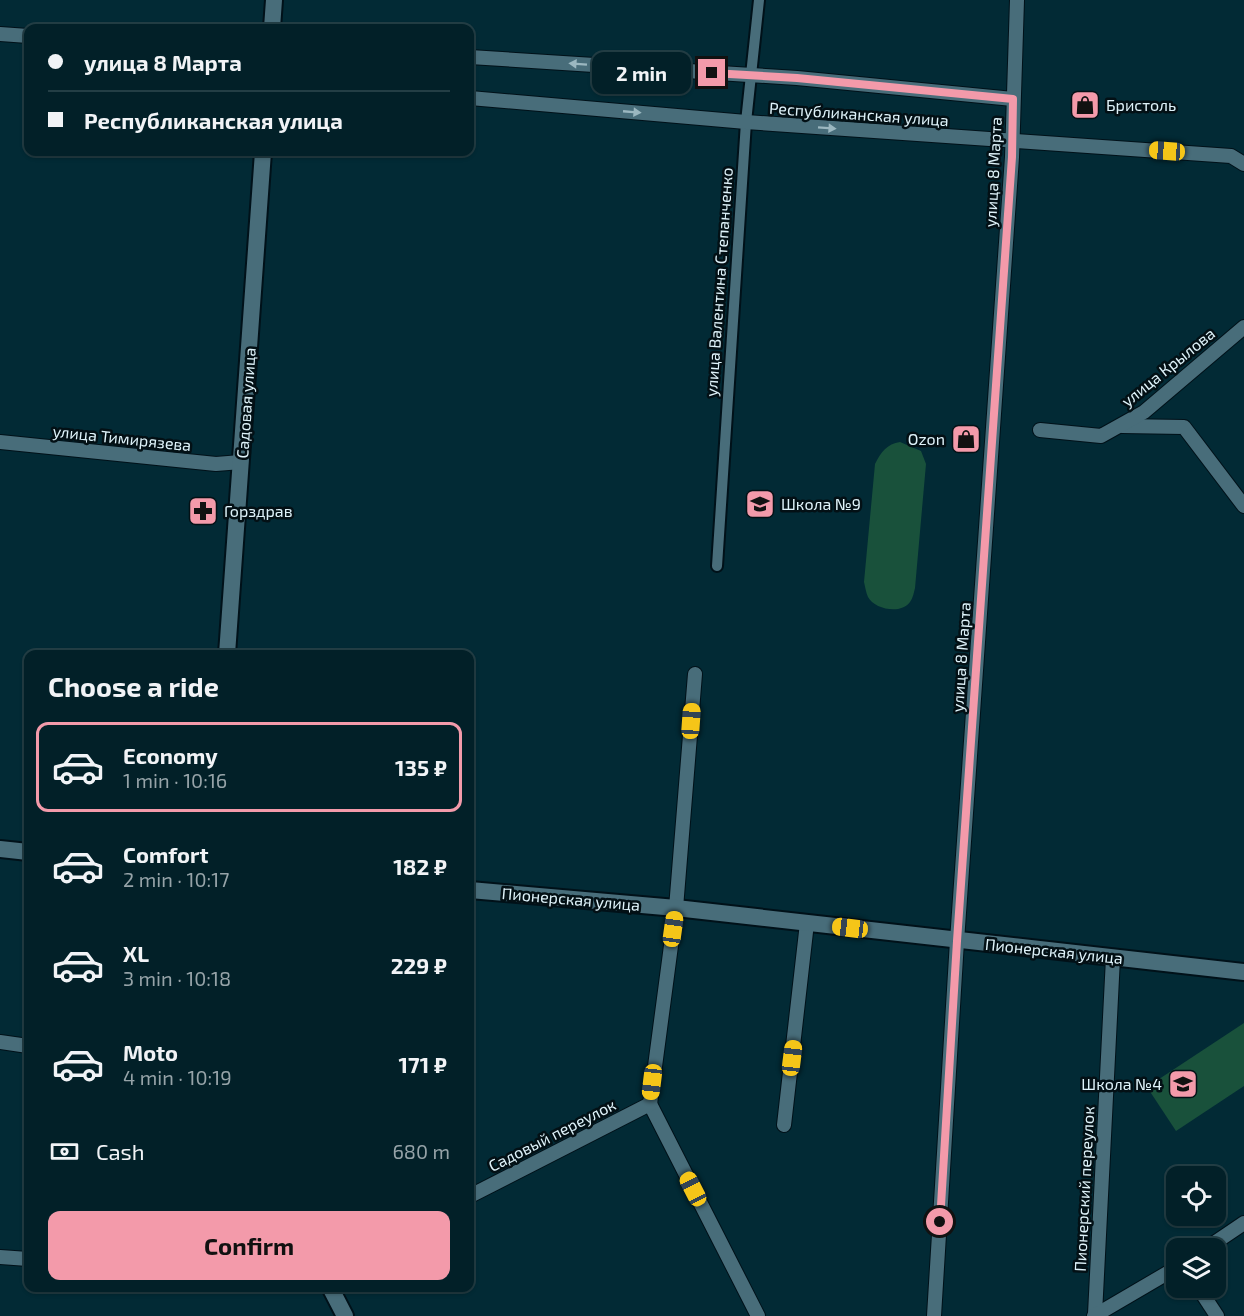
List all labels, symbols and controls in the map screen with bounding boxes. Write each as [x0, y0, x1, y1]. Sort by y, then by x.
text: улица 8 Марта [84, 49, 242, 75]
callout: 2 min [592, 52, 691, 94]
one-way arrow [569, 59, 588, 69]
route end [698, 59, 725, 86]
text: 2 min [616, 61, 667, 85]
shop icon: Бристоль [1069, 89, 1101, 121]
place label: Бристоль [1106, 95, 1176, 114]
street label: Республиканская улица [768, 98, 950, 130]
text: Республиканская улица [84, 107, 343, 133]
one-way arrow [623, 107, 642, 117]
street label: улица 8 Марта [980, 116, 1006, 228]
one-way arrow [817, 123, 836, 133]
car [1148, 141, 1186, 161]
street label: улица Валентина Степанченко [701, 167, 737, 397]
street label: улица Крылова [1117, 323, 1219, 411]
street label: Садовая улица [232, 347, 260, 459]
street label: улица Тимирязева [52, 421, 192, 455]
shop icon: Ozon [950, 423, 982, 455]
place label: Ozon [908, 429, 945, 448]
school or university icon: Школа №9 [744, 488, 776, 520]
place label: Школа №9 [781, 494, 861, 513]
pharmacy icon: Горздрав [187, 495, 219, 527]
place label: Горздрав [224, 501, 293, 520]
street label: улица 8 Марта [947, 601, 975, 713]
text: Choose a ride [48, 670, 219, 702]
car [681, 702, 701, 740]
icon: car [51, 740, 105, 794]
text: Economy [123, 742, 218, 768]
text: 135 ₽ [395, 754, 447, 780]
text: 1 min · 10:16 [123, 768, 227, 792]
icon: car [51, 839, 105, 893]
text: Comfort [123, 841, 208, 867]
text: 182 ₽ [393, 853, 447, 879]
text: 2 min · 10:17 [123, 867, 229, 891]
street label: Пионерская улица [501, 883, 641, 915]
car [662, 910, 684, 948]
car [831, 917, 869, 939]
street label: Пионерская улица [984, 934, 1124, 968]
icon: car [51, 938, 105, 992]
text: XL [123, 940, 149, 966]
text: 229 ₽ [391, 952, 447, 978]
text: 3 min · 10:18 [123, 966, 231, 990]
icon: car [51, 1037, 105, 1091]
text: Moto [123, 1039, 178, 1065]
car [781, 1039, 803, 1077]
text: 171 ₽ [399, 1051, 447, 1077]
car [641, 1063, 663, 1101]
text: 4 min · 10:19 [123, 1065, 232, 1089]
school or university icon: Школа №4 [1167, 1068, 1199, 1100]
place label: Школа №4 [1081, 1074, 1162, 1093]
street label: Садовый переулок [485, 1094, 619, 1176]
street label: Пионерский переулок [1070, 1105, 1098, 1272]
icon: cash [48, 1135, 81, 1168]
text: Cash [96, 1138, 145, 1164]
text: 680 m [392, 1139, 450, 1163]
map controls [1166, 1166, 1226, 1298]
button: locate [1166, 1166, 1226, 1226]
car [677, 1169, 709, 1209]
route start [926, 1208, 953, 1235]
button: Confirm [48, 1211, 450, 1280]
button: layers [1166, 1238, 1226, 1298]

